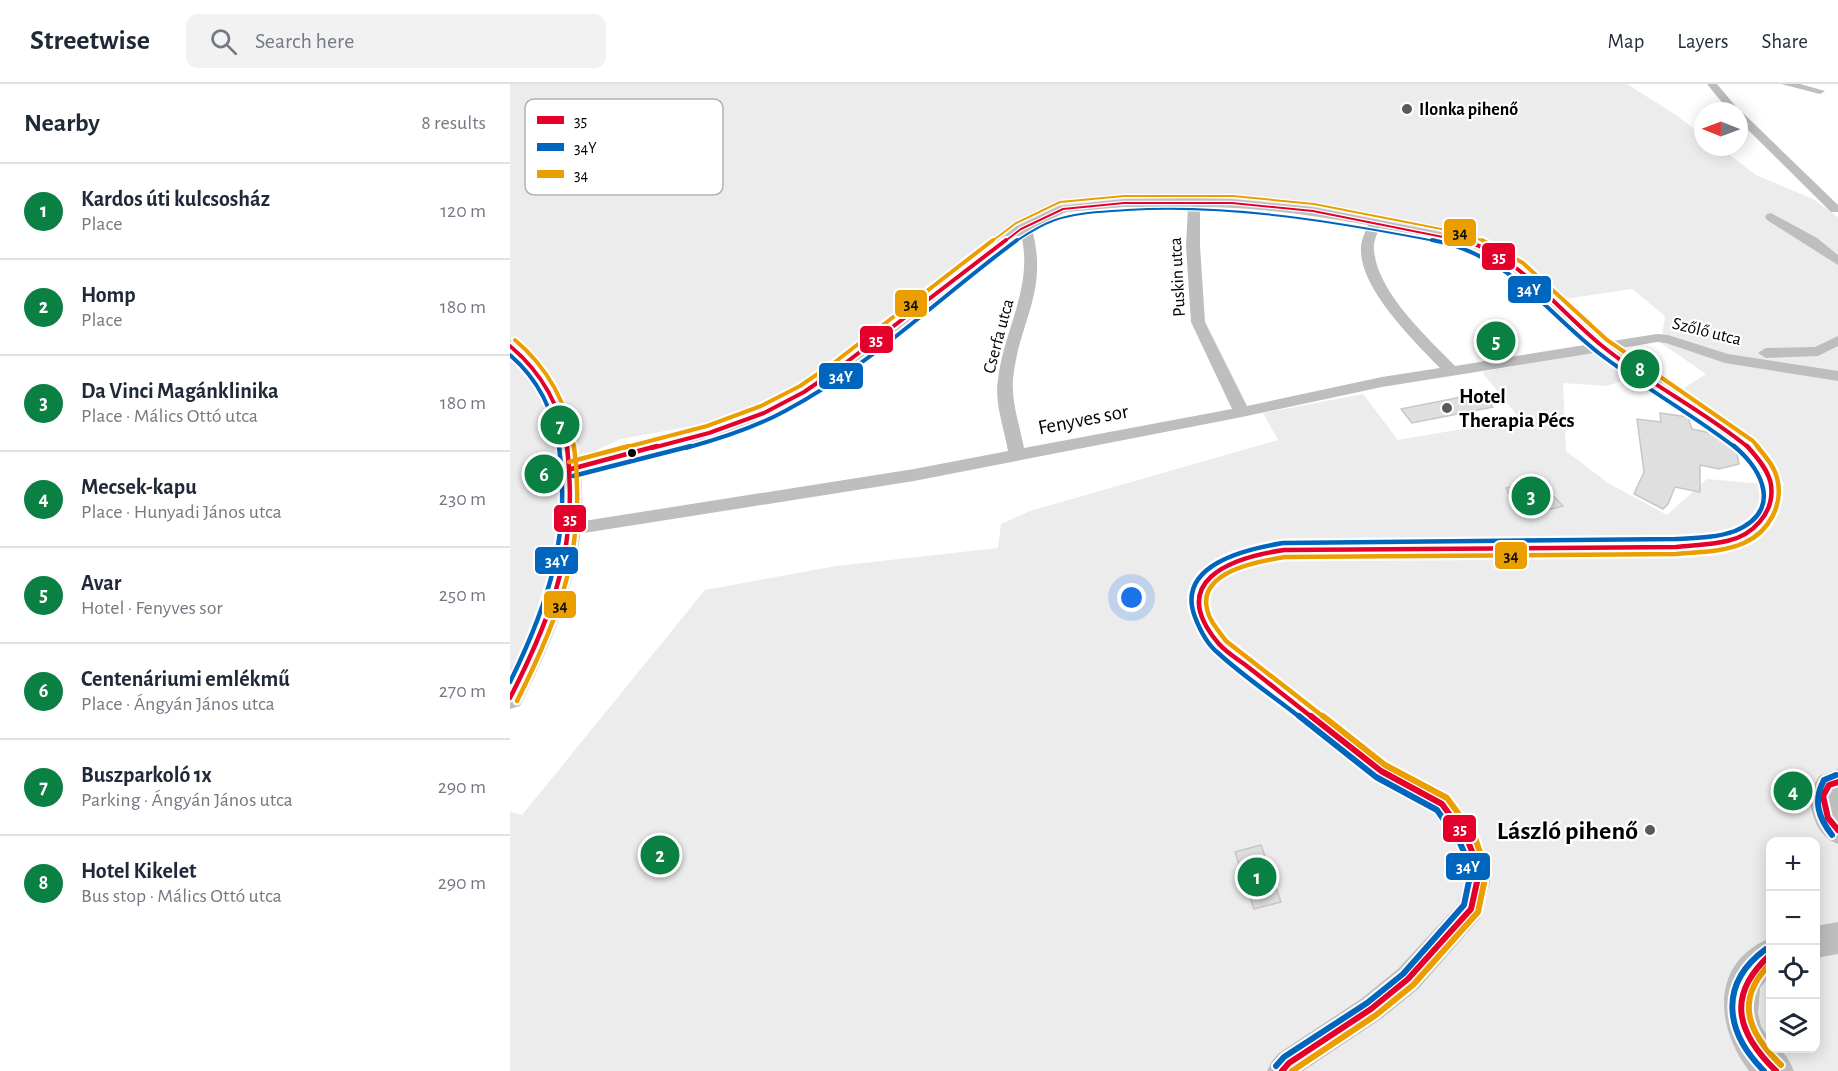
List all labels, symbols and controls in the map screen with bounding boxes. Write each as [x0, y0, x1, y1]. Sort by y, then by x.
search box [186, 14, 606, 68]
icon: search [207, 25, 240, 58]
text: Streetwise [30, 27, 150, 55]
text: Search here [255, 30, 354, 52]
text: Map [1608, 31, 1644, 52]
text: Layers [1677, 31, 1728, 52]
text: Share [1761, 31, 1808, 52]
legend [525, 99, 723, 195]
place label: Ilonka pihenő [1419, 101, 1518, 119]
marker: Ilonka pihenő [1400, 102, 1414, 116]
north arrow [1694, 102, 1748, 156]
text: Nearby [24, 110, 100, 136]
text: 8 results [421, 113, 486, 133]
text: 35 [574, 113, 587, 129]
text: 34Y [574, 140, 597, 156]
text: 34 [574, 167, 589, 183]
text: Kardos úti kulcsosház [81, 188, 270, 210]
text: 1 [40, 201, 47, 221]
text: 120 m [440, 201, 486, 221]
text: Place [81, 214, 122, 234]
line badge: 34 [1443, 218, 1477, 247]
text: 34 [1453, 225, 1467, 241]
street label: Puskin utca [1167, 237, 1189, 317]
line badge: 35 [1481, 242, 1516, 271]
text: 35 [1492, 249, 1506, 265]
line badge: 34Y [1507, 275, 1552, 304]
text: 34Y [1517, 282, 1541, 298]
text: Homp [81, 284, 136, 306]
line badge: 34 [894, 289, 928, 318]
text: 34 [904, 296, 918, 312]
text: 2 [39, 297, 48, 317]
text: 180 m [440, 297, 486, 317]
street label: Cserfa utca [980, 297, 1018, 375]
text: Place [81, 310, 122, 330]
street label: Szőlő utca [1670, 315, 1743, 349]
pin: 5 [1476, 318, 1516, 364]
line badge: 35 [859, 325, 894, 354]
text: 35 [869, 332, 883, 348]
pin: 8 [1620, 346, 1660, 392]
line badge: 34Y [818, 362, 864, 390]
text: 34Y [829, 369, 853, 385]
text: Da Vinci Magánklinika [81, 380, 279, 402]
place label: Hotel Therapia Pécs [1459, 386, 1575, 431]
text: 3 [39, 393, 48, 413]
text: 180 m [440, 393, 486, 413]
street label: Fenyves sor [1036, 400, 1130, 439]
marker: Hotel Therapia Pécs [1440, 401, 1454, 415]
pin: 7 [541, 402, 580, 448]
text: Place · Málics Ottó utca [81, 406, 258, 426]
unlabelled marker [626, 447, 638, 459]
pin: 6 [525, 452, 564, 496]
pin: 3 [1512, 474, 1550, 518]
text: Mecsek-kapu [81, 476, 197, 498]
text: 4 [38, 489, 49, 509]
text: 230 m [439, 489, 486, 509]
text: Place · Hunyadi János utca [81, 502, 282, 522]
line badge: 35 [553, 504, 587, 533]
text: 35 [563, 511, 577, 527]
line badge: 34 [1494, 541, 1528, 570]
line badge: 34Y [534, 546, 579, 575]
text: 34 [1504, 548, 1518, 564]
text: 34Y [545, 553, 569, 569]
text: Avar [81, 572, 121, 594]
your location [1117, 583, 1146, 612]
text: 5 [39, 585, 48, 605]
text: 250 m [439, 585, 486, 605]
line badge: 34 [543, 590, 577, 619]
text: Hotel · Fenyves sor [81, 598, 223, 618]
text: 34 [553, 598, 567, 614]
text: Centenáriumi emlékmű [81, 668, 290, 690]
text: 6 [39, 681, 48, 701]
text: 270 m [439, 681, 486, 701]
text: Place · Ángyán János utca [81, 694, 275, 714]
text: Buszparkoló 1x [81, 764, 212, 786]
pin: 4 [1774, 768, 1812, 814]
text: 7 [39, 777, 48, 797]
text: 290 m [438, 777, 486, 797]
text: Parking · Ángyán János utca [81, 790, 293, 810]
line badge: 35 [1442, 814, 1477, 843]
place label: László pihenő [1497, 818, 1638, 844]
text: 35 [1453, 821, 1467, 837]
marker: László pihenő [1643, 823, 1657, 837]
pin: 2 [640, 832, 680, 878]
map controls [1766, 837, 1820, 1053]
button: + [1766, 837, 1820, 891]
line badge: 34Y [1445, 852, 1491, 881]
pin: 1 [1238, 854, 1276, 900]
text: 34Y [1456, 859, 1480, 875]
text: Hotel Kikelet [81, 860, 196, 882]
text: 8 [39, 873, 48, 893]
text: 290 m [438, 873, 486, 893]
text: Bus stop · Málics Ottó utca [81, 886, 282, 906]
button: − [1766, 891, 1820, 945]
button: locate [1766, 945, 1820, 999]
button: layers [1766, 999, 1820, 1053]

